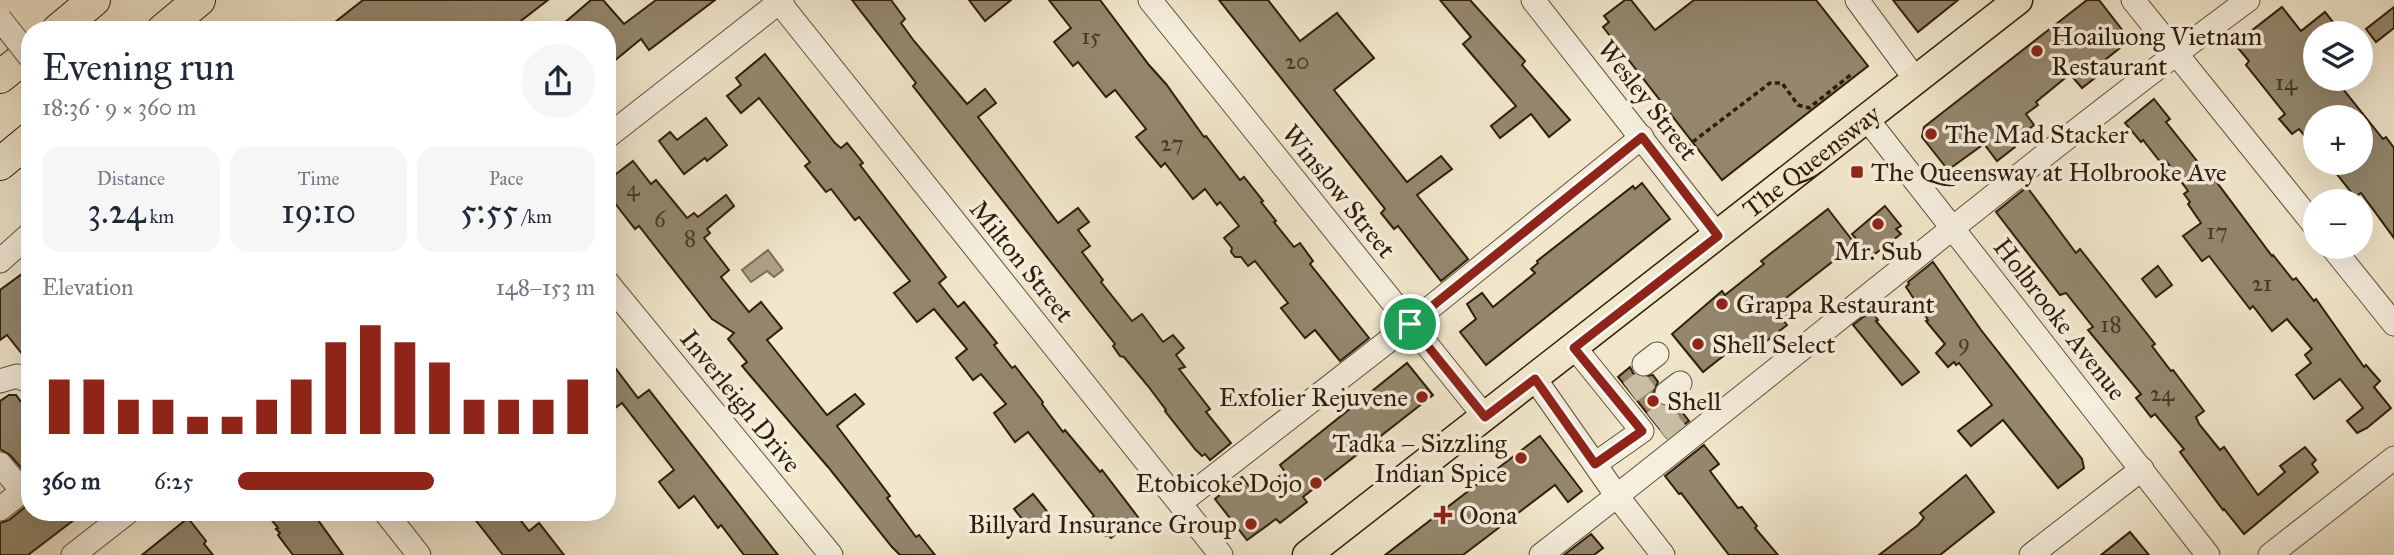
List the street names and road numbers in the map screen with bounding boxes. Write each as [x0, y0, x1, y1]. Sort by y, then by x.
street label: Wesley Street [1591, 33, 1705, 167]
street label: The Queensway [1736, 97, 1887, 225]
street label: Winslow Street [1275, 118, 1403, 264]
street label: Milton Street [963, 194, 1081, 328]
street label: Holbrooke Avenue [1987, 231, 2133, 407]
street label: Inverleigh Drive [674, 323, 808, 479]

